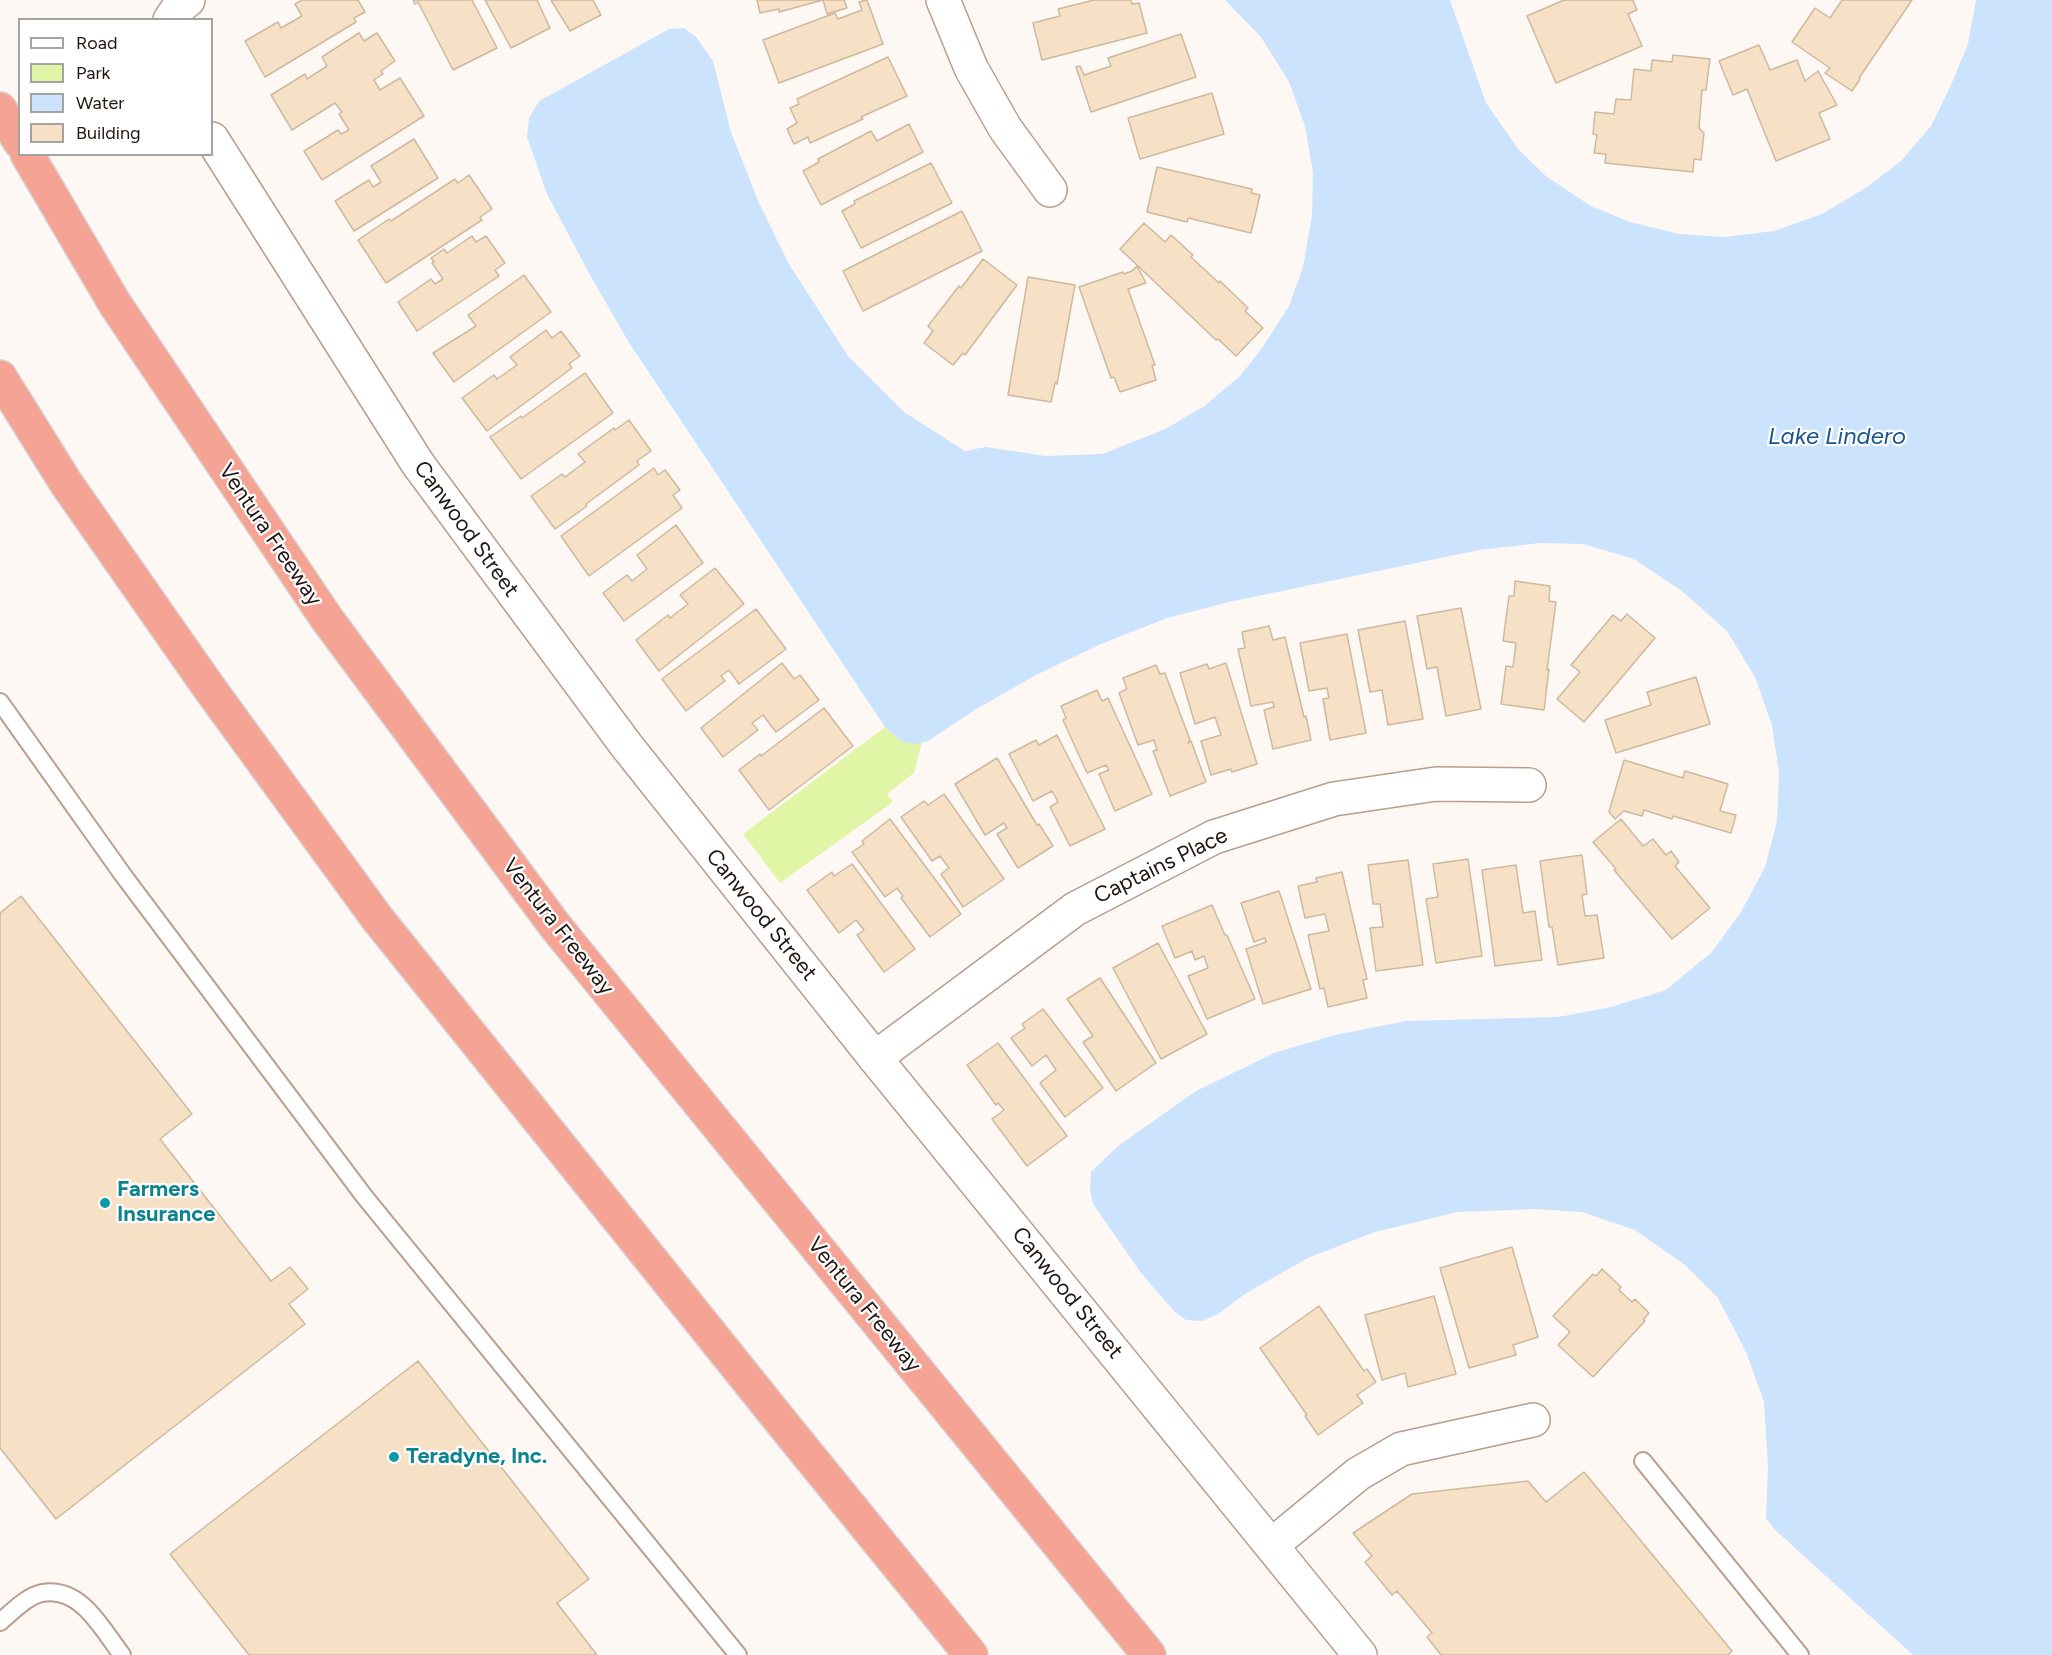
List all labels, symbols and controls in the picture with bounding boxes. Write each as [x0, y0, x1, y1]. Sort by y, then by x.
legend [18, 18, 213, 156]
text: Road [76, 32, 117, 54]
text: Park [76, 62, 110, 84]
text: Water [76, 92, 124, 114]
text: Building [76, 122, 141, 144]
water label: Lake Lindero [1768, 423, 1906, 451]
street label: Canwood Street [408, 456, 524, 602]
street label: Ventura Freeway [213, 459, 327, 611]
street label: Captains Place [1090, 822, 1232, 910]
street label: Canwood Street [700, 844, 822, 986]
street label: Ventura Freeway [497, 854, 619, 1000]
place label: Farmers Insurance [117, 1177, 215, 1228]
marker: Farmers Insurance [98, 1196, 112, 1210]
street label: Canwood Street [1006, 1222, 1128, 1364]
street label: Ventura Freeway [802, 1232, 926, 1378]
place label: Teradyne, Inc. [406, 1444, 547, 1470]
marker: Teradyne, Inc. [387, 1450, 401, 1464]

